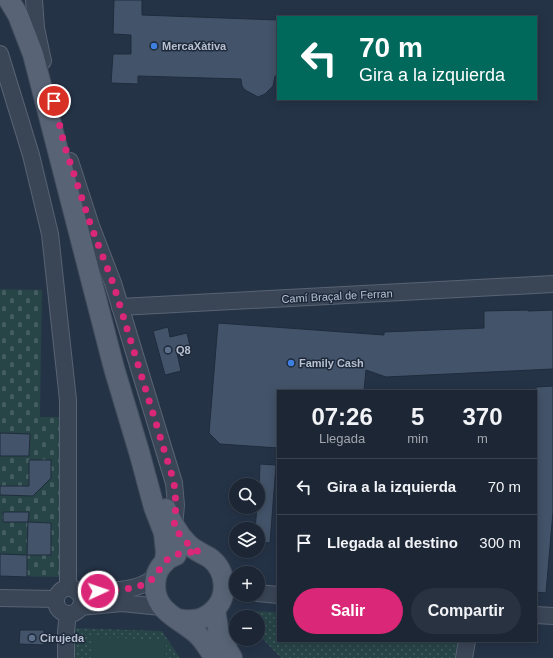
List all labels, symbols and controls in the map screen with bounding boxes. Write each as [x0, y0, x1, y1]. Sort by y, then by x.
icon: left [293, 32, 345, 84]
text: 70 m [359, 32, 423, 63]
place label: MercaXàtiva [162, 40, 227, 52]
marker: MercaXàtiva [149, 41, 159, 51]
text: Gira a la izquierda [359, 65, 505, 85]
pin [37, 84, 71, 118]
icon: arrive [43, 90, 65, 112]
street label: Camí Braçal de Ferran [281, 287, 393, 305]
place label: Q8 [176, 344, 191, 356]
marker: Q8 [163, 345, 173, 355]
place label: Family Cash [299, 357, 364, 369]
marker: Family Cash [286, 358, 296, 368]
text: 07:26 [311, 403, 373, 430]
text: 5 [411, 403, 424, 430]
text: 370 [463, 403, 503, 430]
text: Llegada [319, 431, 365, 446]
text: min [407, 431, 428, 446]
text: m [477, 431, 488, 446]
icon: left [293, 476, 315, 498]
map controls [229, 478, 265, 646]
button: search [229, 478, 265, 514]
text: Gira a la izquierda [327, 478, 456, 495]
text: 70 m [488, 478, 521, 495]
button: layers [229, 522, 265, 558]
icon: arrive [293, 532, 315, 554]
text: Llegada al destino [327, 534, 458, 551]
text: 300 m [479, 534, 521, 551]
button: + [229, 566, 265, 602]
position arrow [77, 570, 119, 612]
button: Salir [293, 588, 403, 634]
button: Compartir [411, 588, 521, 634]
button: − [229, 610, 265, 646]
place label: Cirujeda [40, 632, 85, 644]
marker: Cirujeda [27, 633, 37, 643]

